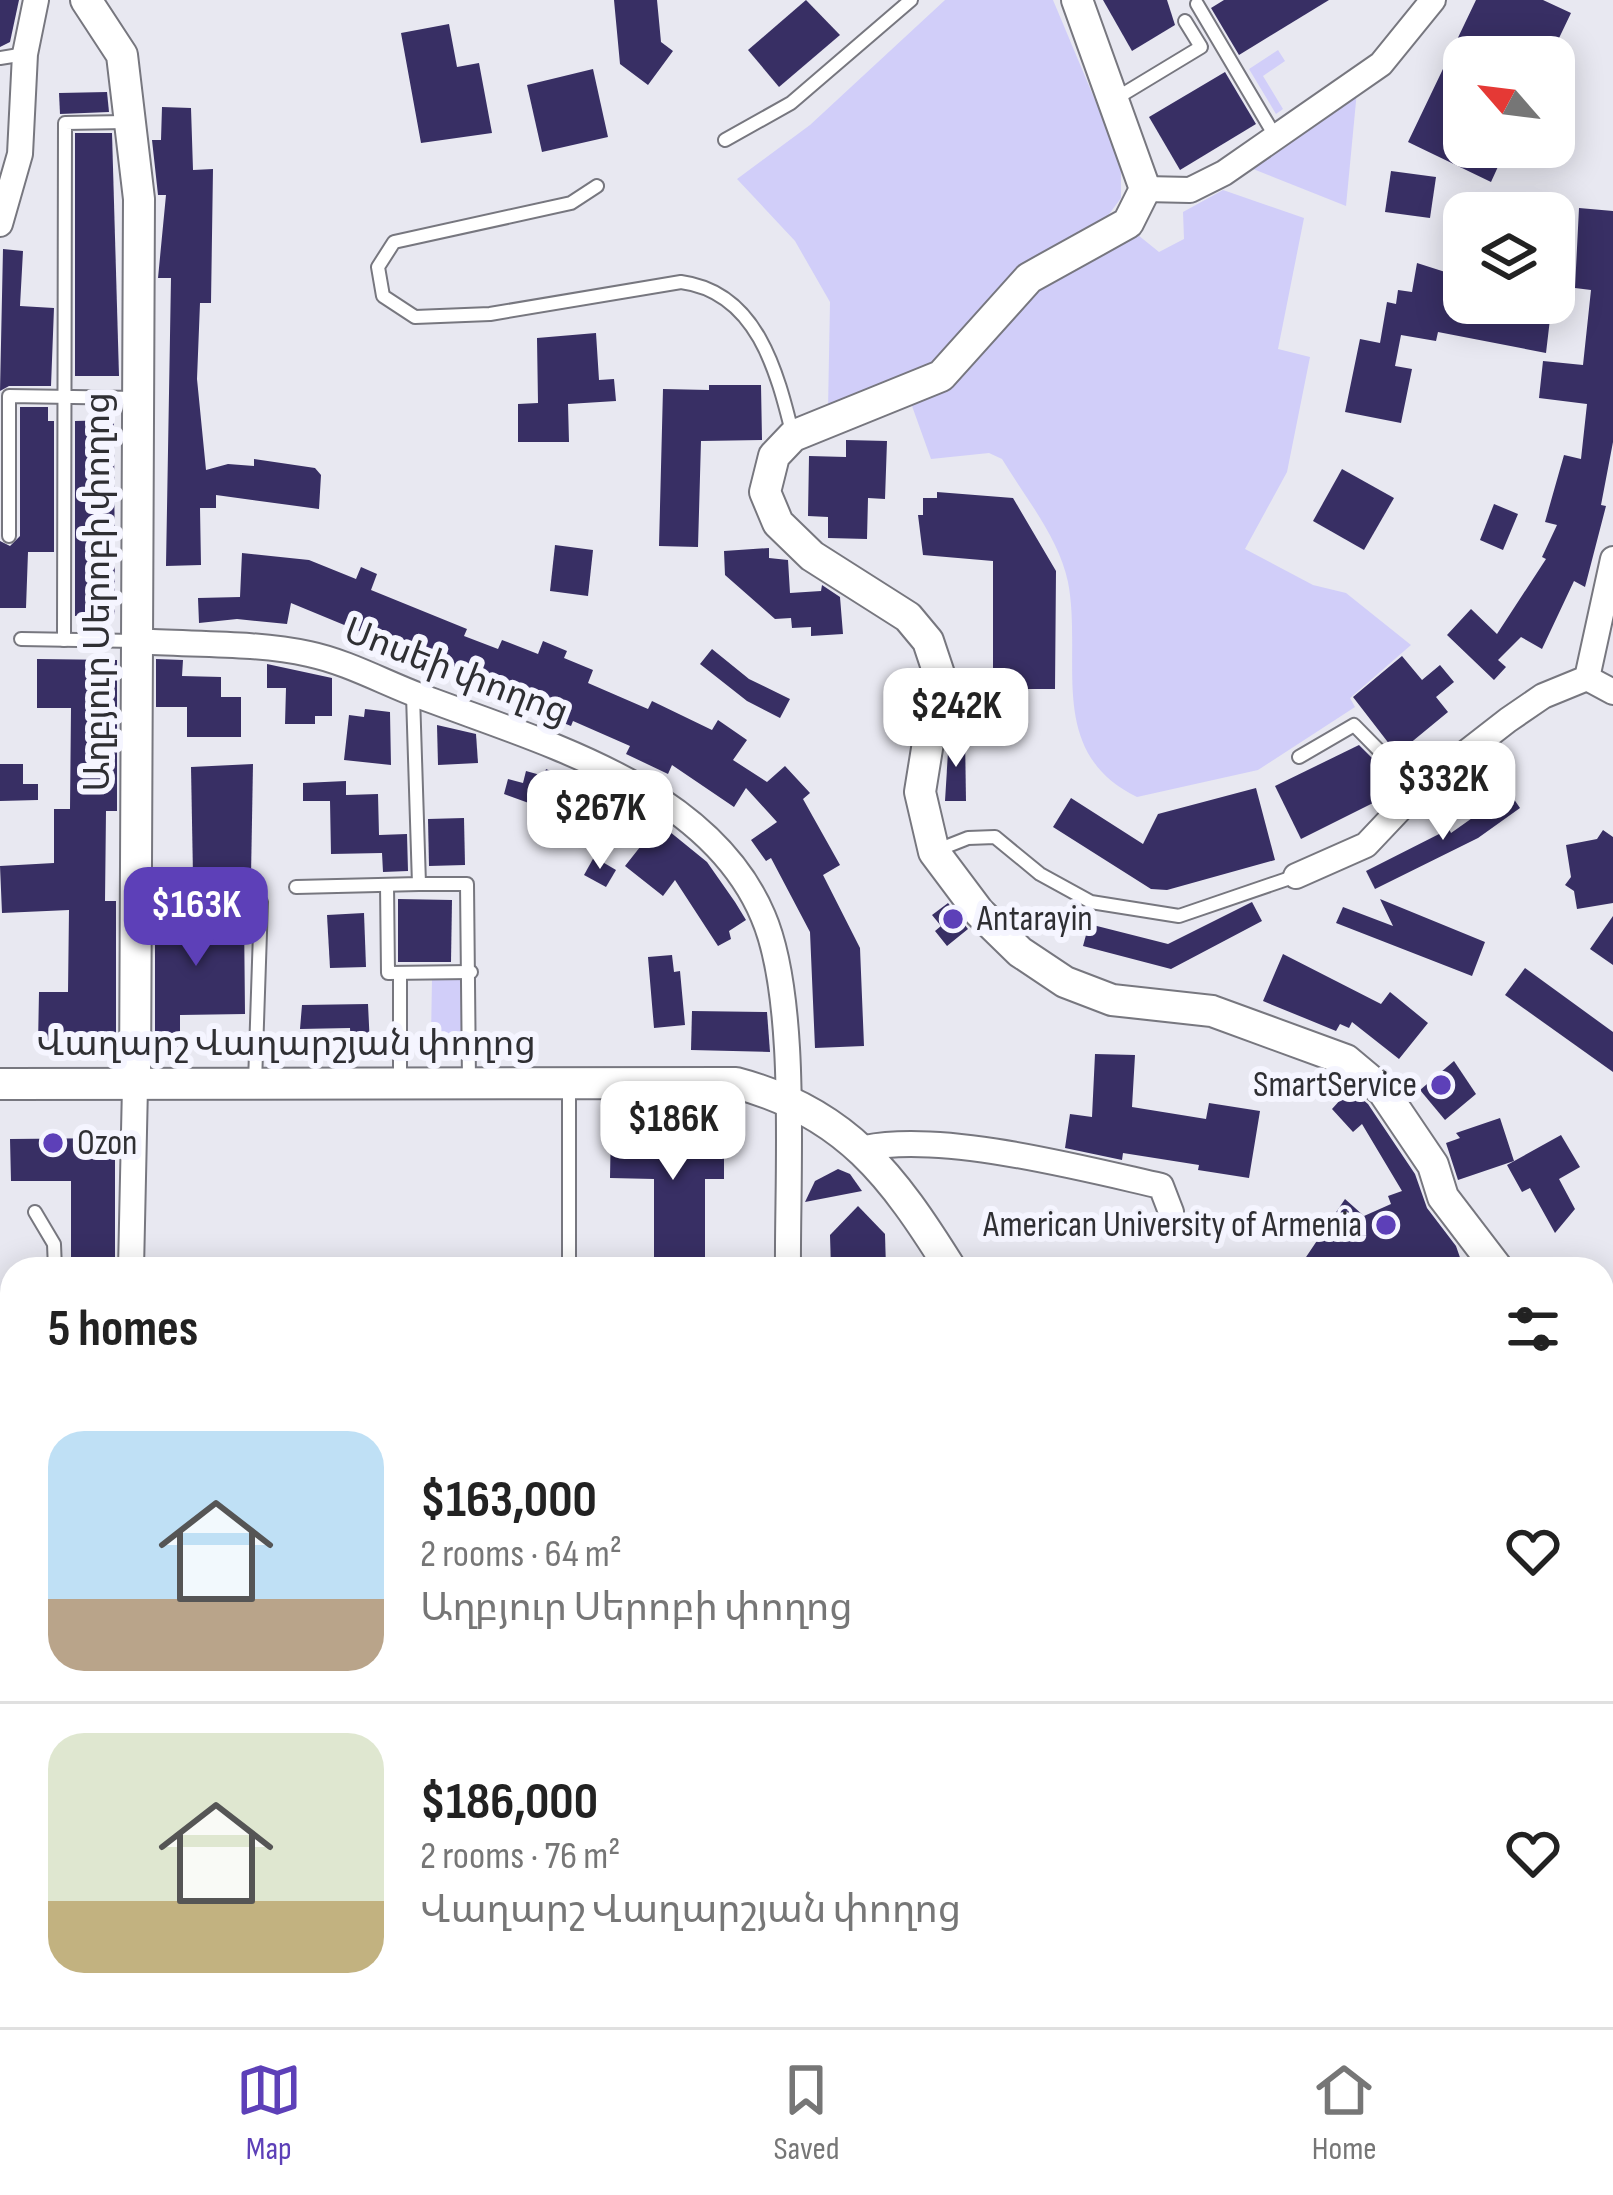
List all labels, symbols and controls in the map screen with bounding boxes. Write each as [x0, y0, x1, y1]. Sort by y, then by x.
north arrow [1443, 36, 1575, 168]
map controls [1443, 36, 1575, 324]
button: layers [1443, 192, 1575, 324]
street label: Աղբյուր Սերոբի փողոց [77, 392, 120, 792]
street label: Սոսեի փողոց [338, 610, 574, 734]
pin: $242K [872, 668, 1040, 770]
text: $242K [910, 683, 1002, 730]
pin: $332K [1359, 741, 1527, 843]
text: $332K [1397, 756, 1489, 803]
pin: $267K [516, 770, 684, 872]
text: $267K [554, 785, 646, 832]
pin: $163K [112, 867, 280, 969]
text: $163K [151, 882, 241, 929]
place label: Antarayin [976, 898, 1093, 941]
marker: Antarayin [940, 906, 966, 932]
street label: Վաղարշ Վաղարշյան փողոց [36, 1023, 536, 1066]
place label: SmartService [1253, 1064, 1417, 1107]
marker: SmartService [1428, 1072, 1454, 1098]
pin: $186K [589, 1081, 757, 1183]
text: $186K [627, 1096, 719, 1143]
place label: Ozon [77, 1122, 138, 1165]
marker: Ozon [40, 1130, 66, 1156]
place label: American University of Armenia [982, 1204, 1362, 1247]
marker: American University of Armenia [1373, 1212, 1399, 1238]
icon: filters [1500, 1296, 1566, 1362]
text: 5 homes [48, 1299, 198, 1360]
text: $163,000 [420, 1470, 597, 1531]
icon: home [144, 1479, 288, 1623]
icon: heart [1500, 1518, 1566, 1584]
text: 2 rooms · 64 m² [420, 1531, 622, 1578]
text: Աղբյուր Սերոբի փողոց [420, 1585, 853, 1632]
text: $186,000 [420, 1772, 598, 1833]
icon: home [144, 1781, 288, 1925]
icon: heart [1500, 1820, 1566, 1886]
text: 2 rooms · 76 m² [420, 1833, 620, 1880]
text: Վաղարշ Վաղարշյան փողոց [420, 1887, 961, 1934]
tab: Map [236, 2057, 302, 2169]
tab: Saved [773, 2057, 840, 2169]
tab: Home [1311, 2057, 1377, 2169]

